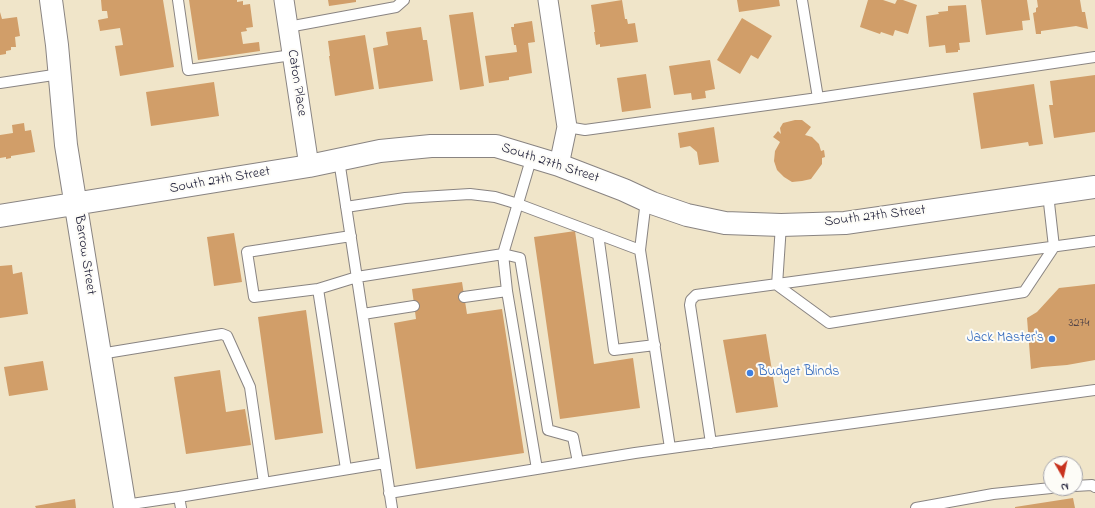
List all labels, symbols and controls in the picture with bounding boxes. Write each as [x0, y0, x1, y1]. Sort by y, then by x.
street label: Caton Place [282, 48, 310, 118]
street label: South 27th Street [499, 140, 601, 188]
street label: South 27th Street [168, 164, 272, 198]
street label: South 27th Street [823, 202, 927, 232]
street label: Barrow Street [69, 214, 99, 296]
house number: 3274 [1069, 317, 1089, 331]
place label: Jack Master's [967, 331, 1044, 347]
marker: Jack Master's [1047, 334, 1057, 344]
place label: Budget Blinds [758, 365, 839, 381]
marker: Budget Blinds [745, 368, 755, 378]
north arrow [1043, 456, 1083, 496]
text: N [1060, 478, 1070, 495]

